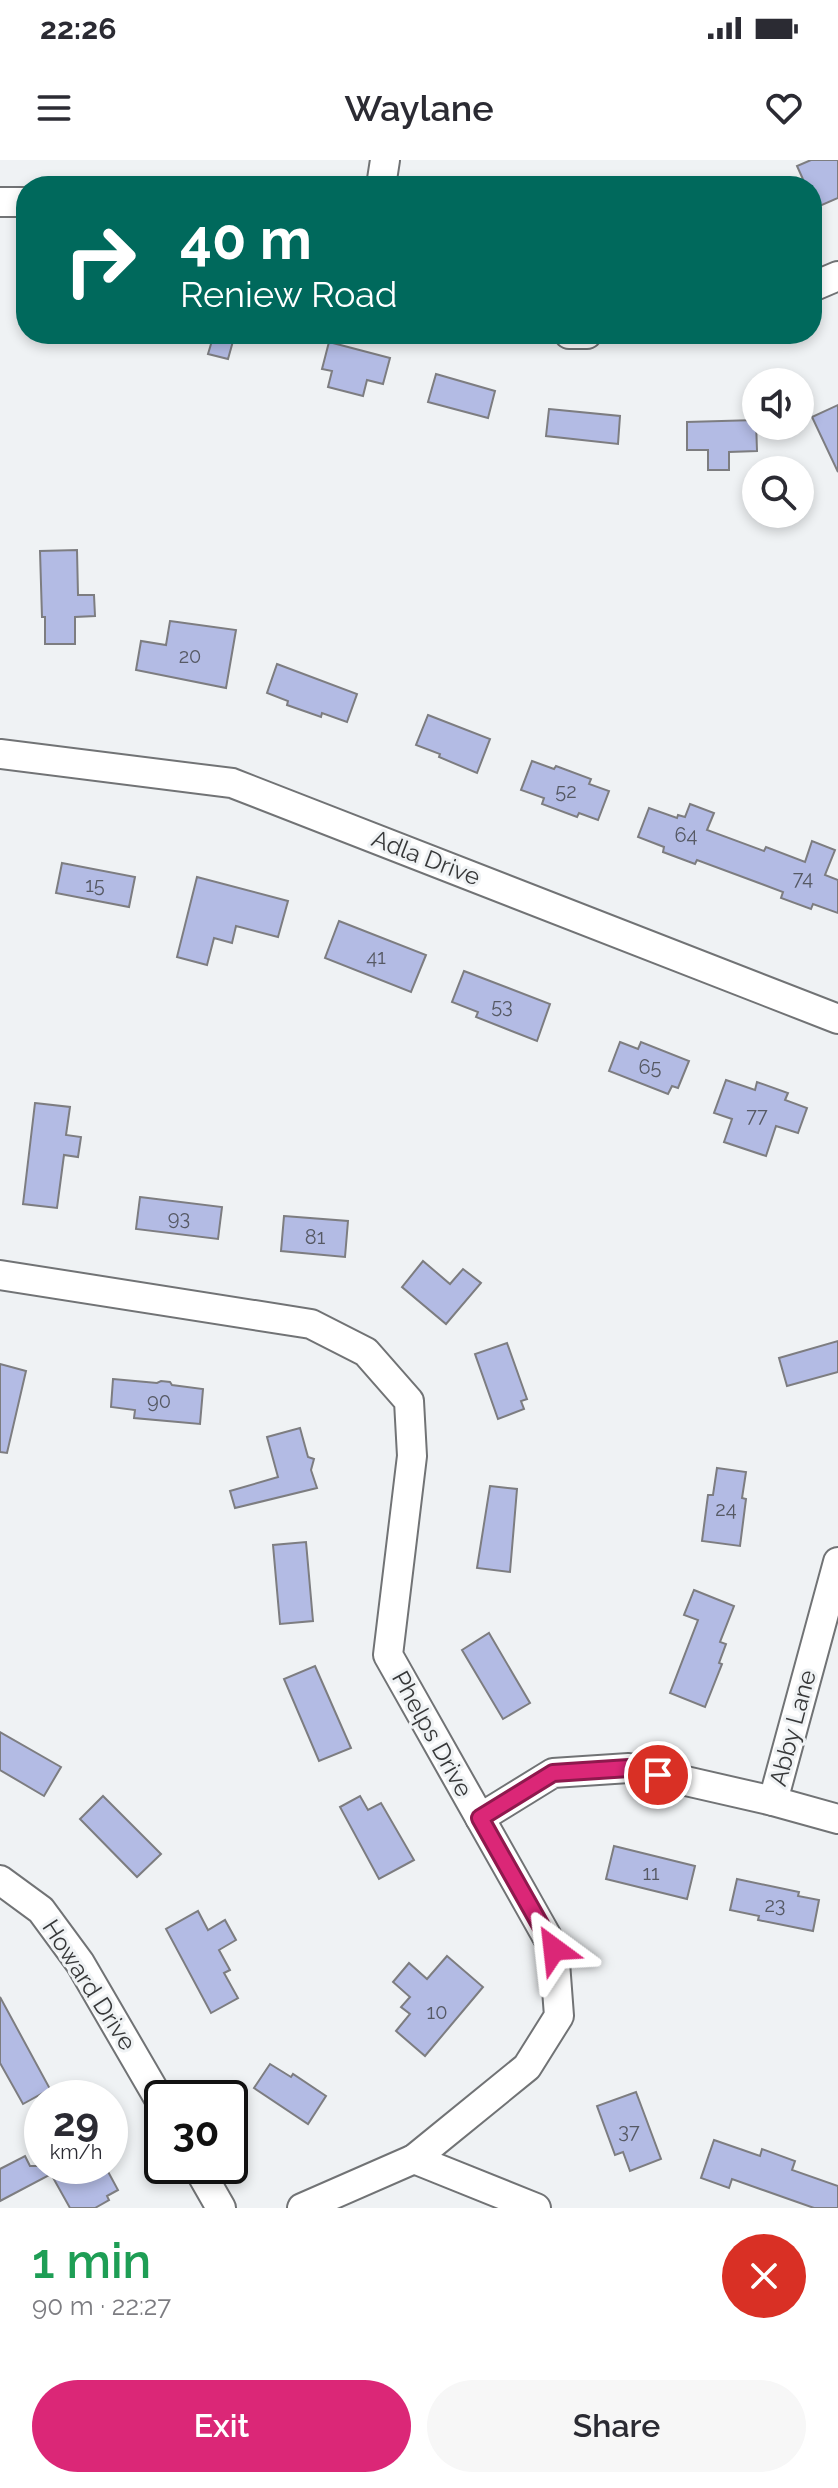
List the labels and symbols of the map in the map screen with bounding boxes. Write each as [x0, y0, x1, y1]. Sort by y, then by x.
house number: 20 [179, 644, 201, 668]
house number: 52 [555, 779, 577, 803]
house number: 64 [675, 823, 698, 847]
street label: Adla Drive [368, 824, 484, 891]
house number: 74 [793, 866, 813, 890]
house number: 15 [85, 873, 105, 897]
house number: 41 [366, 945, 386, 969]
house number: 53 [491, 994, 513, 1018]
house number: 65 [639, 1055, 662, 1079]
house number: 77 [746, 1103, 768, 1127]
house number: 93 [168, 1206, 190, 1230]
house number: 81 [305, 1225, 326, 1249]
house number: 90 [147, 1389, 171, 1413]
house number: 24 [715, 1497, 737, 1521]
street label: Phelps Drive [386, 1666, 479, 1802]
street label: Abby Lane [763, 1667, 822, 1789]
pin [624, 1741, 692, 1809]
house number: 11 [642, 1861, 660, 1885]
house number: 23 [764, 1893, 786, 1917]
position arrow [512, 1907, 596, 1991]
street label: Howard Drive [36, 1914, 142, 2056]
house number: 10 [427, 2000, 447, 2024]
speed limit sign: 30 [144, 2080, 248, 2184]
house number: 37 [618, 2119, 640, 2143]

